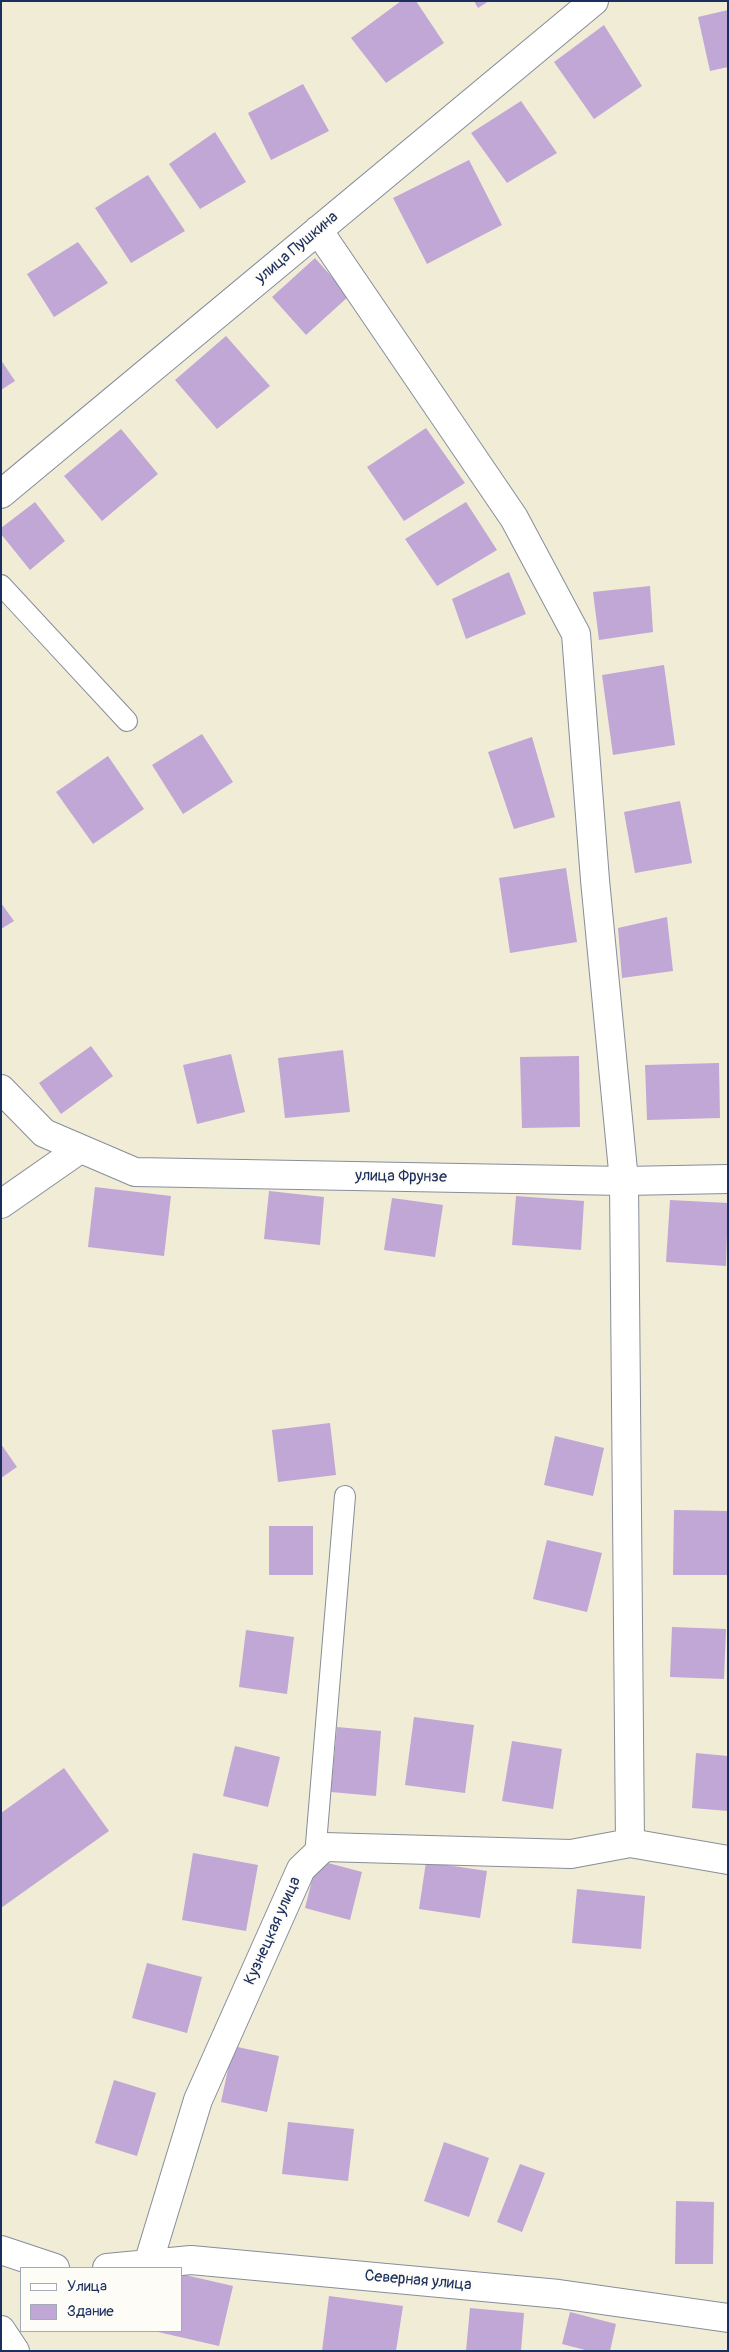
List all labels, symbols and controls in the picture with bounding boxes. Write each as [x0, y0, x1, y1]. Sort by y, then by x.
street label: улица Пушкина [252, 208, 342, 288]
street label: улица Фрунзе [355, 1167, 447, 1187]
street label: Кузнецкая улица [241, 1874, 305, 1988]
legend [20, 2267, 182, 2332]
street label: Северная улица [364, 2267, 472, 2295]
text: Улица [67, 2277, 107, 2296]
text: Здание [67, 2302, 114, 2321]

